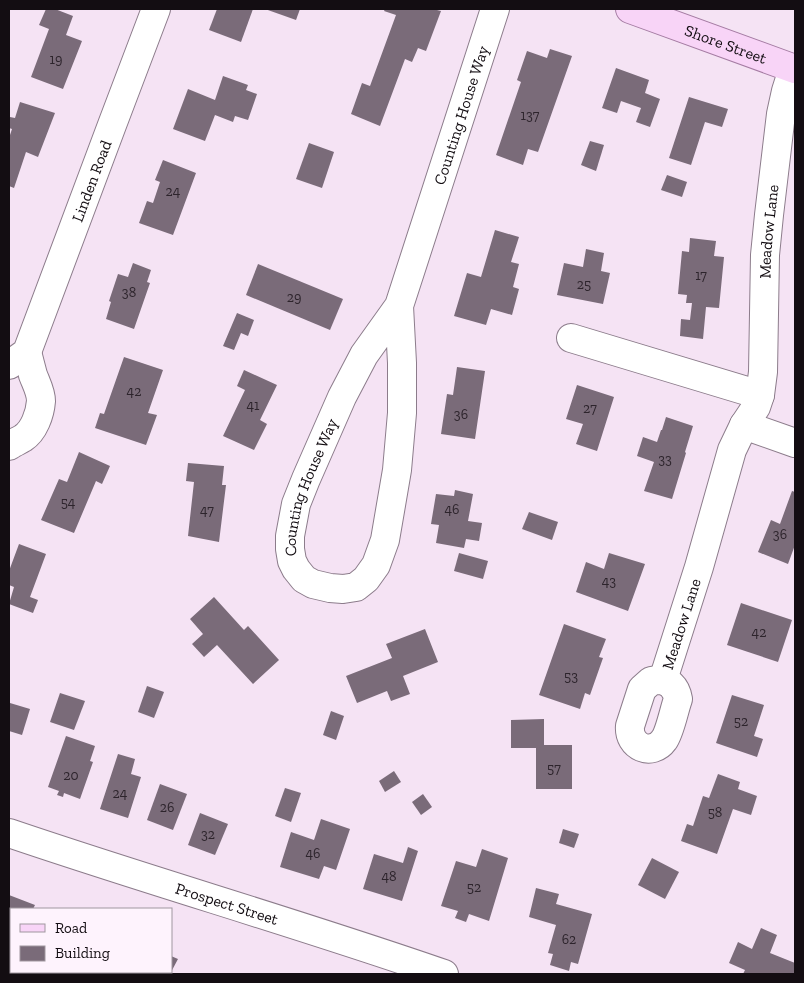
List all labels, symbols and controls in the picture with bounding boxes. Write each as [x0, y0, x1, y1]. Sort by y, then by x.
street label: Shore Street [682, 21, 769, 68]
street label: Counting House Way [430, 43, 493, 187]
house number: 19 [50, 51, 62, 68]
house number: 137 [521, 107, 540, 124]
street label: Linden Road [68, 137, 116, 225]
house number: 24 [166, 183, 181, 200]
street label: Meadow Lane [756, 183, 783, 279]
house number: 17 [695, 267, 707, 284]
house number: 25 [577, 276, 591, 293]
house number: 38 [122, 284, 136, 301]
house number: 29 [287, 289, 301, 306]
house number: 42 [127, 383, 141, 400]
house number: 41 [247, 397, 260, 414]
house number: 27 [583, 400, 597, 417]
house number: 36 [454, 406, 468, 423]
street label: Counting House Way [281, 415, 342, 558]
house number: 33 [658, 451, 672, 468]
house number: 54 [61, 494, 76, 511]
house number: 46 [445, 501, 459, 518]
house number: 47 [200, 502, 214, 519]
house number: 36 [773, 526, 787, 543]
house number: 43 [602, 573, 616, 590]
street label: Meadow Lane [658, 576, 705, 672]
house number: 42 [752, 624, 766, 641]
house number: 53 [564, 668, 578, 685]
house number: 52 [734, 713, 748, 730]
house number: 57 [547, 760, 561, 777]
house number: 20 [63, 767, 79, 784]
house number: 24 [113, 785, 128, 802]
house number: 26 [160, 799, 174, 816]
house number: 58 [708, 804, 722, 821]
house number: 32 [201, 826, 215, 843]
house number: 46 [306, 845, 320, 862]
house number: 48 [381, 868, 397, 885]
street label: Prospect Street [173, 879, 281, 929]
house number: 52 [467, 879, 481, 896]
legend [10, 908, 172, 973]
text: Road [55, 919, 88, 937]
house number: 62 [562, 931, 576, 948]
text: Building [55, 944, 110, 962]

